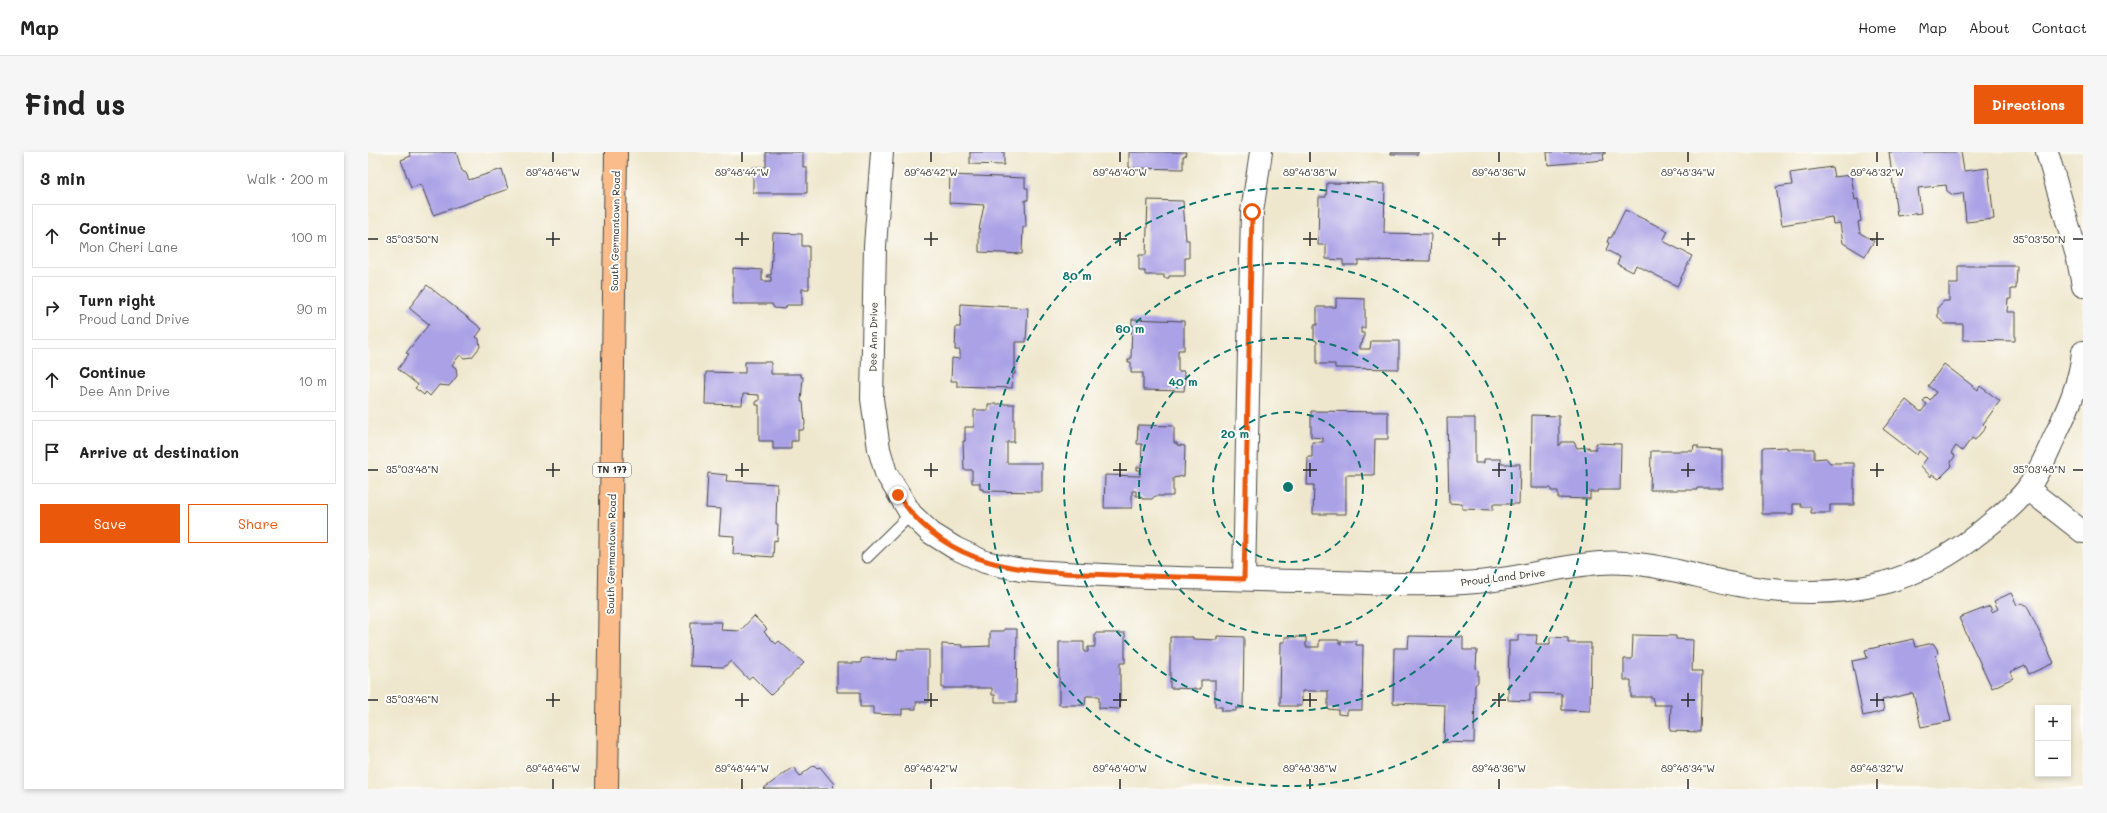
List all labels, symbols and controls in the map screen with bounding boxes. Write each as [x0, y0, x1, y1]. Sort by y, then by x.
text: Map [20, 15, 59, 40]
text: Home [1858, 18, 1896, 37]
text: Map [1918, 18, 1947, 37]
text: About [1969, 18, 2010, 37]
text: Contact [2032, 18, 2087, 37]
button: Directions [1974, 85, 2083, 124]
text: Find us [24, 86, 125, 122]
text: 89°48'46"W [526, 165, 580, 179]
text: 89°48'44"W [715, 165, 769, 179]
text: 89°48'42"W [904, 165, 958, 179]
text: 89°48'40"W [1093, 165, 1147, 179]
text: 89°48'38"W [1283, 165, 1337, 179]
text: 89°48'36"W [1472, 165, 1526, 179]
text: 89°48'34"W [1661, 165, 1715, 179]
text: 89°48'32"W [1850, 165, 1904, 179]
text: 3 min [40, 167, 85, 189]
text: Walk · 200 m [247, 170, 328, 187]
street label: South Germantown Road [607, 171, 623, 291]
route start [1243, 203, 1261, 221]
text: Continue [79, 218, 146, 238]
icon: ahead [41, 225, 63, 247]
text: 100 m [291, 228, 327, 245]
text: 35°03'50"N [386, 232, 438, 246]
text: 35°03'50"N [2013, 232, 2065, 246]
text: Mon Cheri Lane [79, 238, 178, 255]
text: 80 m [1062, 267, 1092, 283]
text: Turn right [79, 290, 156, 310]
icon: right [41, 297, 63, 319]
text: 90 m [297, 300, 327, 317]
street label: Dee Ann Drive [865, 302, 881, 372]
text: Proud Land Drive [79, 310, 190, 327]
text: 60 m [1116, 320, 1144, 336]
text: Continue [79, 362, 146, 382]
icon: ahead [41, 369, 63, 391]
text: 10 m [299, 372, 327, 389]
text: 40 m [1168, 373, 1198, 389]
text: Dee Ann Drive [79, 382, 170, 399]
text: 20 m [1221, 425, 1249, 441]
icon: arrive [41, 441, 63, 463]
text: Arrive at destination [79, 442, 239, 462]
text: 35°03'48"N [386, 462, 438, 476]
text: 35°03'48"N [2013, 462, 2065, 476]
road number: TN 177 [593, 463, 631, 477]
centre of rings [1281, 480, 1295, 494]
route end [889, 486, 907, 504]
street label: South Germantown Road [603, 494, 619, 614]
button: Save [40, 504, 180, 543]
button: Share [188, 504, 328, 543]
street label: Proud Land Drive [1460, 565, 1546, 589]
text: 35°03'46"N [386, 692, 438, 706]
map controls [2035, 705, 2071, 777]
button: + [2035, 705, 2071, 741]
button: − [2035, 741, 2071, 777]
text: 89°48'46"W [526, 761, 580, 775]
text: 89°48'44"W [715, 761, 769, 775]
text: 89°48'42"W [904, 761, 958, 775]
text: 89°48'40"W [1093, 761, 1147, 775]
text: 89°48'38"W [1283, 761, 1337, 775]
text: 89°48'36"W [1472, 761, 1526, 775]
text: 89°48'34"W [1661, 761, 1715, 775]
text: 89°48'32"W [1850, 761, 1904, 775]

